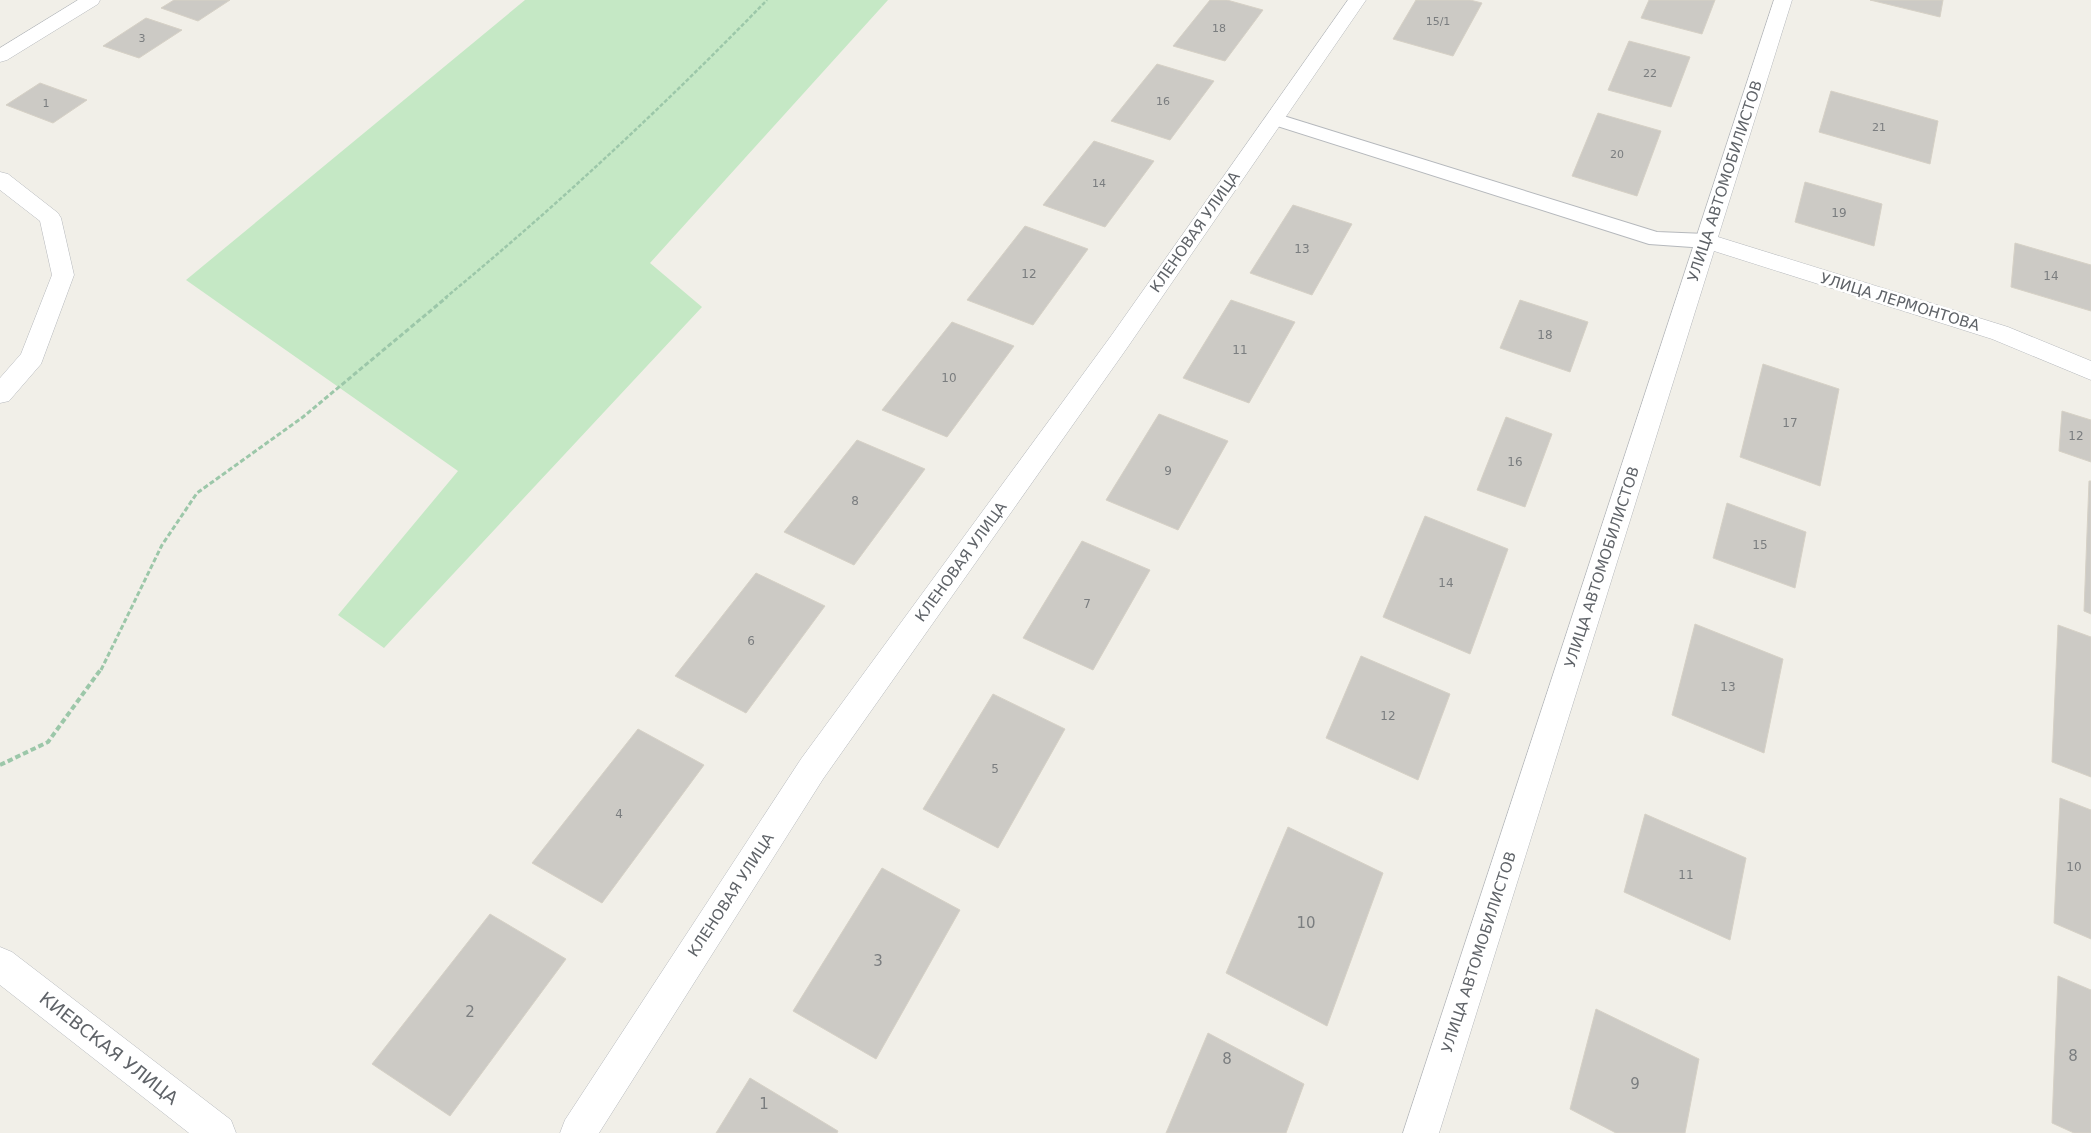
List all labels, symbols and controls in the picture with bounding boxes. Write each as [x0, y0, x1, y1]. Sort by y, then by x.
house number: 15/1 [1426, 15, 1450, 28]
house number: 18 [1212, 22, 1226, 35]
house number: 3 [139, 32, 146, 45]
house number: 22 [1643, 67, 1657, 80]
street label: УЛИЦА АВТОМОБИЛИСТОВ [1684, 78, 1766, 284]
house number: 16 [1156, 95, 1170, 108]
house number: 1 [43, 97, 50, 110]
house number: 21 [1872, 121, 1886, 134]
house number: 20 [1610, 148, 1624, 161]
street label: КЛЕНОВАЯ УЛИЦА [1146, 167, 1244, 296]
house number: 14 [1092, 177, 1106, 190]
house number: 19 [1831, 206, 1847, 220]
house number: 13 [1294, 242, 1310, 256]
house number: 12 [1021, 267, 1037, 281]
street label: УЛИЦА ЛЕРМОНТОВА [1818, 269, 1983, 335]
house number: 14 [2043, 269, 2059, 283]
house number: 18 [1537, 328, 1553, 342]
house number: 11 [1232, 343, 1248, 357]
house number: 10 [941, 371, 957, 385]
house number: 17 [1782, 416, 1798, 430]
house number: 12 [2068, 429, 2084, 443]
house number: 16 [1507, 455, 1523, 469]
house number: 9 [1164, 464, 1172, 478]
street label: УЛИЦА АВТОМОБИЛИСТОВ [1561, 464, 1643, 670]
house number: 8 [851, 494, 859, 508]
street label: КЛЕНОВАЯ УЛИЦА [911, 498, 1011, 625]
house number: 15 [1752, 538, 1768, 552]
house number: 14 [1438, 576, 1454, 590]
house number: 7 [1083, 597, 1091, 611]
house number: 6 [747, 634, 755, 648]
house number: 13 [1720, 680, 1736, 694]
house number: 12 [1380, 709, 1396, 723]
house number: 5 [991, 762, 999, 776]
house number: 4 [615, 807, 623, 821]
street label: КЛЕНОВАЯ УЛИЦА [684, 829, 778, 960]
street label: УЛИЦА АВТОМОБИЛИСТОВ [1438, 849, 1520, 1055]
house number: 10 [2066, 860, 2082, 874]
house number: 11 [1678, 868, 1694, 882]
house number: 10 [1296, 914, 1316, 932]
house number: 3 [873, 952, 883, 970]
street label: КИЕВСКАЯ УЛИЦА [36, 987, 183, 1109]
house number: 2 [465, 1003, 475, 1021]
house number: 8 [2068, 1047, 2078, 1065]
house number: 8 [1222, 1050, 1232, 1068]
house number: 9 [1630, 1075, 1640, 1093]
house number: 1 [759, 1095, 769, 1113]

